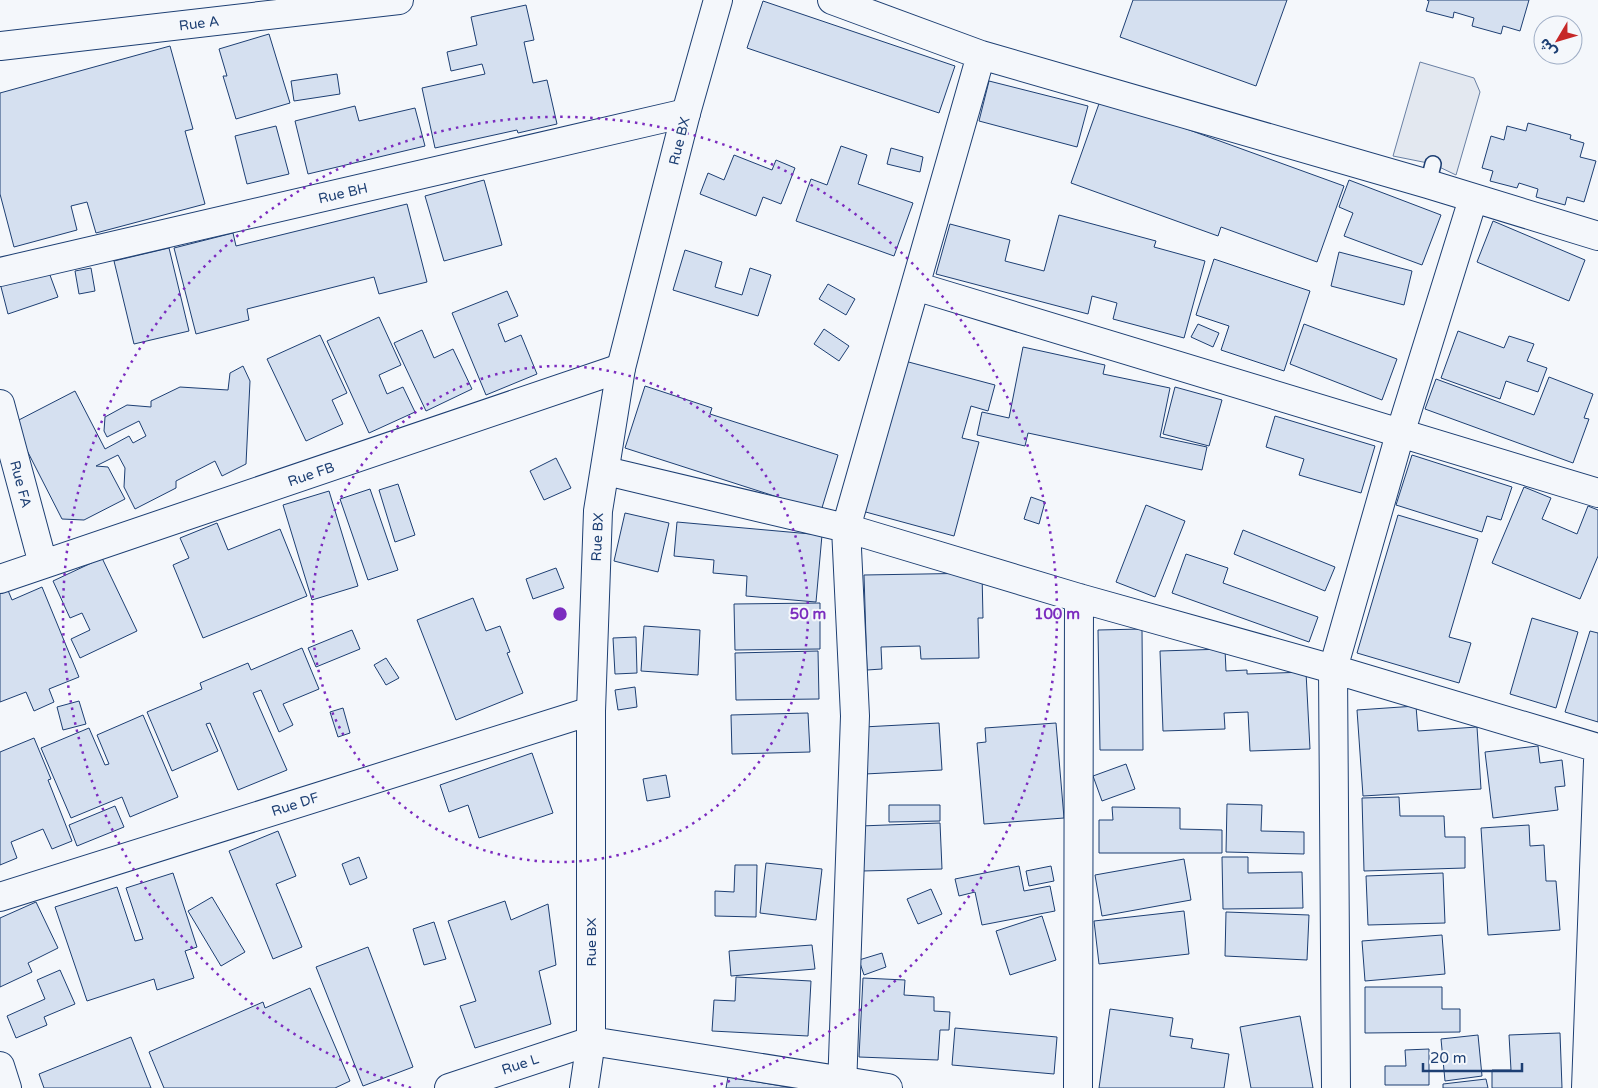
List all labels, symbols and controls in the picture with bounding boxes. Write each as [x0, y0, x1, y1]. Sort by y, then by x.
street label: Rue A [178, 13, 220, 34]
north arrow [1533, 15, 1583, 65]
text: ش [1536, 35, 1561, 60]
street label: Rue BX [665, 115, 694, 167]
street label: Rue BH [317, 180, 370, 207]
street label: Rue FA [6, 459, 35, 510]
street label: Rue FB [286, 459, 337, 490]
street label: Rue BX [588, 512, 607, 562]
centre of rings [551, 605, 569, 623]
text: 50 m [790, 605, 826, 623]
text: 100 m [1034, 605, 1080, 623]
street label: Rue DF [269, 789, 322, 820]
street label: Rue BX [583, 918, 600, 966]
scale bar [1423, 1040, 1522, 1072]
text: 20 m [1430, 1049, 1467, 1067]
street label: Rue L [499, 1051, 541, 1078]

